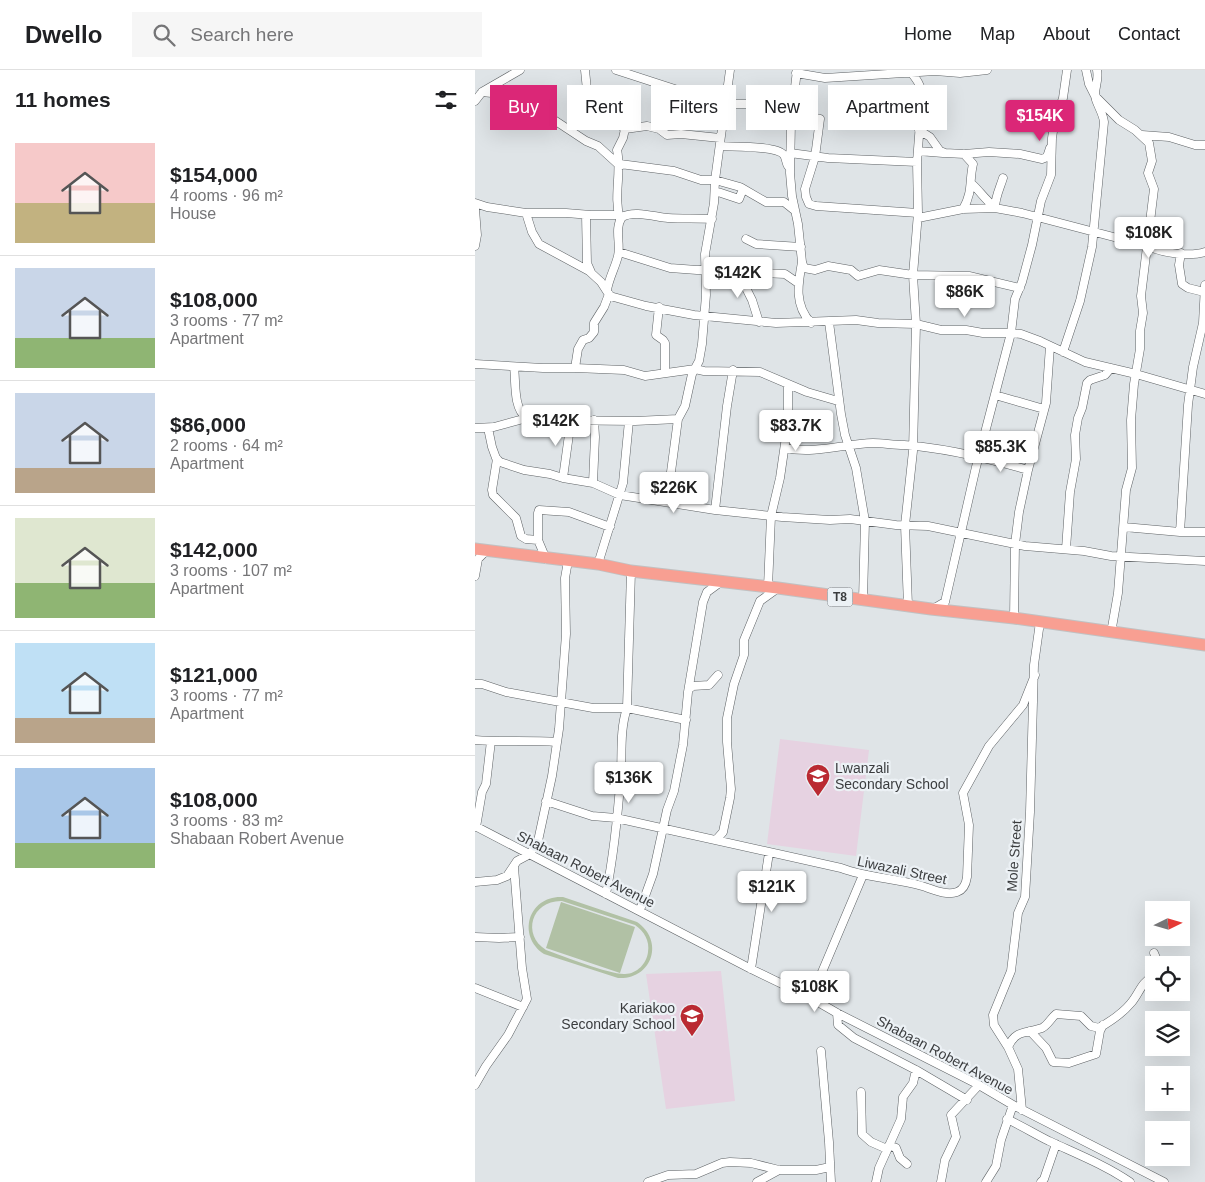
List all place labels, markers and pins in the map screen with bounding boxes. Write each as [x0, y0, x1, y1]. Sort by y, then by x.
pin: $154K [1005, 100, 1075, 142]
pin: $108K [1114, 216, 1184, 259]
pin: $142K [703, 256, 773, 299]
pin: $86K [935, 276, 995, 318]
pin: $142K [521, 404, 591, 447]
pin: $83.7K [755, 410, 837, 452]
pin: $85.3K [960, 430, 1042, 473]
pin: $226K [639, 472, 709, 514]
place label: Lwanzali Secondary School [835, 760, 949, 792]
pin: $136K [594, 762, 664, 804]
school or university icon: Lwanzali Secondary School [805, 763, 831, 797]
pin: $121K [737, 870, 807, 913]
pin: $108K [780, 970, 850, 1013]
place label: Kariakoo Secondary School [561, 1000, 675, 1032]
school or university icon: Kariakoo Secondary School [679, 1003, 705, 1037]

